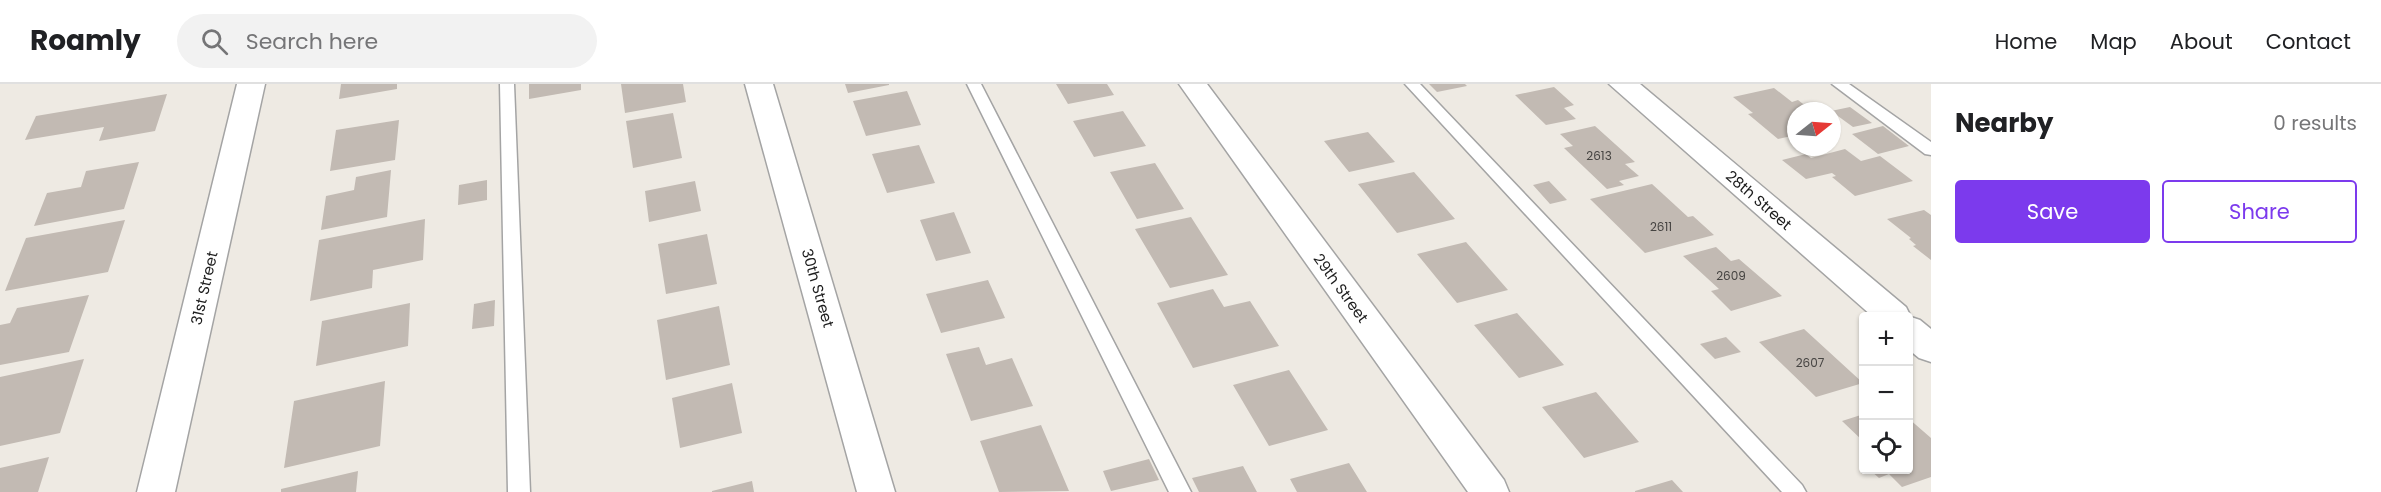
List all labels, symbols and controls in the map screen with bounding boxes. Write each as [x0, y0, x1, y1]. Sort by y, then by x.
search box [177, 14, 597, 68]
text: Roamly [30, 21, 141, 60]
icon: search [198, 25, 231, 58]
text: Search here [246, 26, 378, 57]
text: Home [1995, 27, 2057, 56]
text: Map [2090, 27, 2137, 56]
text: About [2170, 27, 2233, 56]
text: Contact [2266, 27, 2351, 56]
north arrow [1787, 102, 1841, 156]
text: Nearby [1955, 105, 2053, 141]
text: 0 results [2273, 109, 2357, 137]
house number: 2613 [1586, 147, 1612, 164]
street label: 28th Street [1722, 165, 1796, 235]
button: Save [1955, 180, 2150, 243]
button: Share [2162, 180, 2357, 243]
house number: 2611 [1650, 218, 1672, 235]
street label: 30th Street [797, 246, 839, 330]
street label: 31st Street [185, 249, 223, 327]
street label: 29th Street [1309, 249, 1373, 327]
house number: 2609 [1716, 267, 1746, 284]
map controls [1859, 312, 1913, 474]
button: + [1859, 312, 1913, 366]
house number: 2607 [1796, 354, 1825, 371]
button: − [1859, 366, 1913, 420]
button: locate [1859, 420, 1913, 474]

